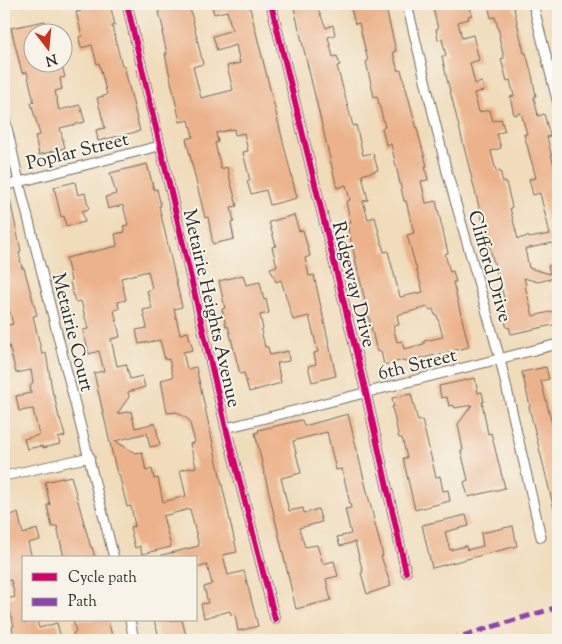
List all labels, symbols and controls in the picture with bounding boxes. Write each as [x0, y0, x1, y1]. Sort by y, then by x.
north arrow [22, 22, 72, 72]
text: N [43, 47, 59, 70]
street label: Poplar Street [24, 127, 132, 178]
street label: Metairie Heights Avenue [175, 207, 247, 411]
street label: Clifford Drive [460, 208, 517, 326]
street label: Ridgeway Drive [324, 219, 381, 351]
street label: Metairie Court [44, 270, 99, 395]
street label: 6th Street [375, 343, 460, 388]
legend [22, 556, 198, 622]
text: Cycle path [68, 568, 137, 589]
text: Path [68, 592, 97, 613]

